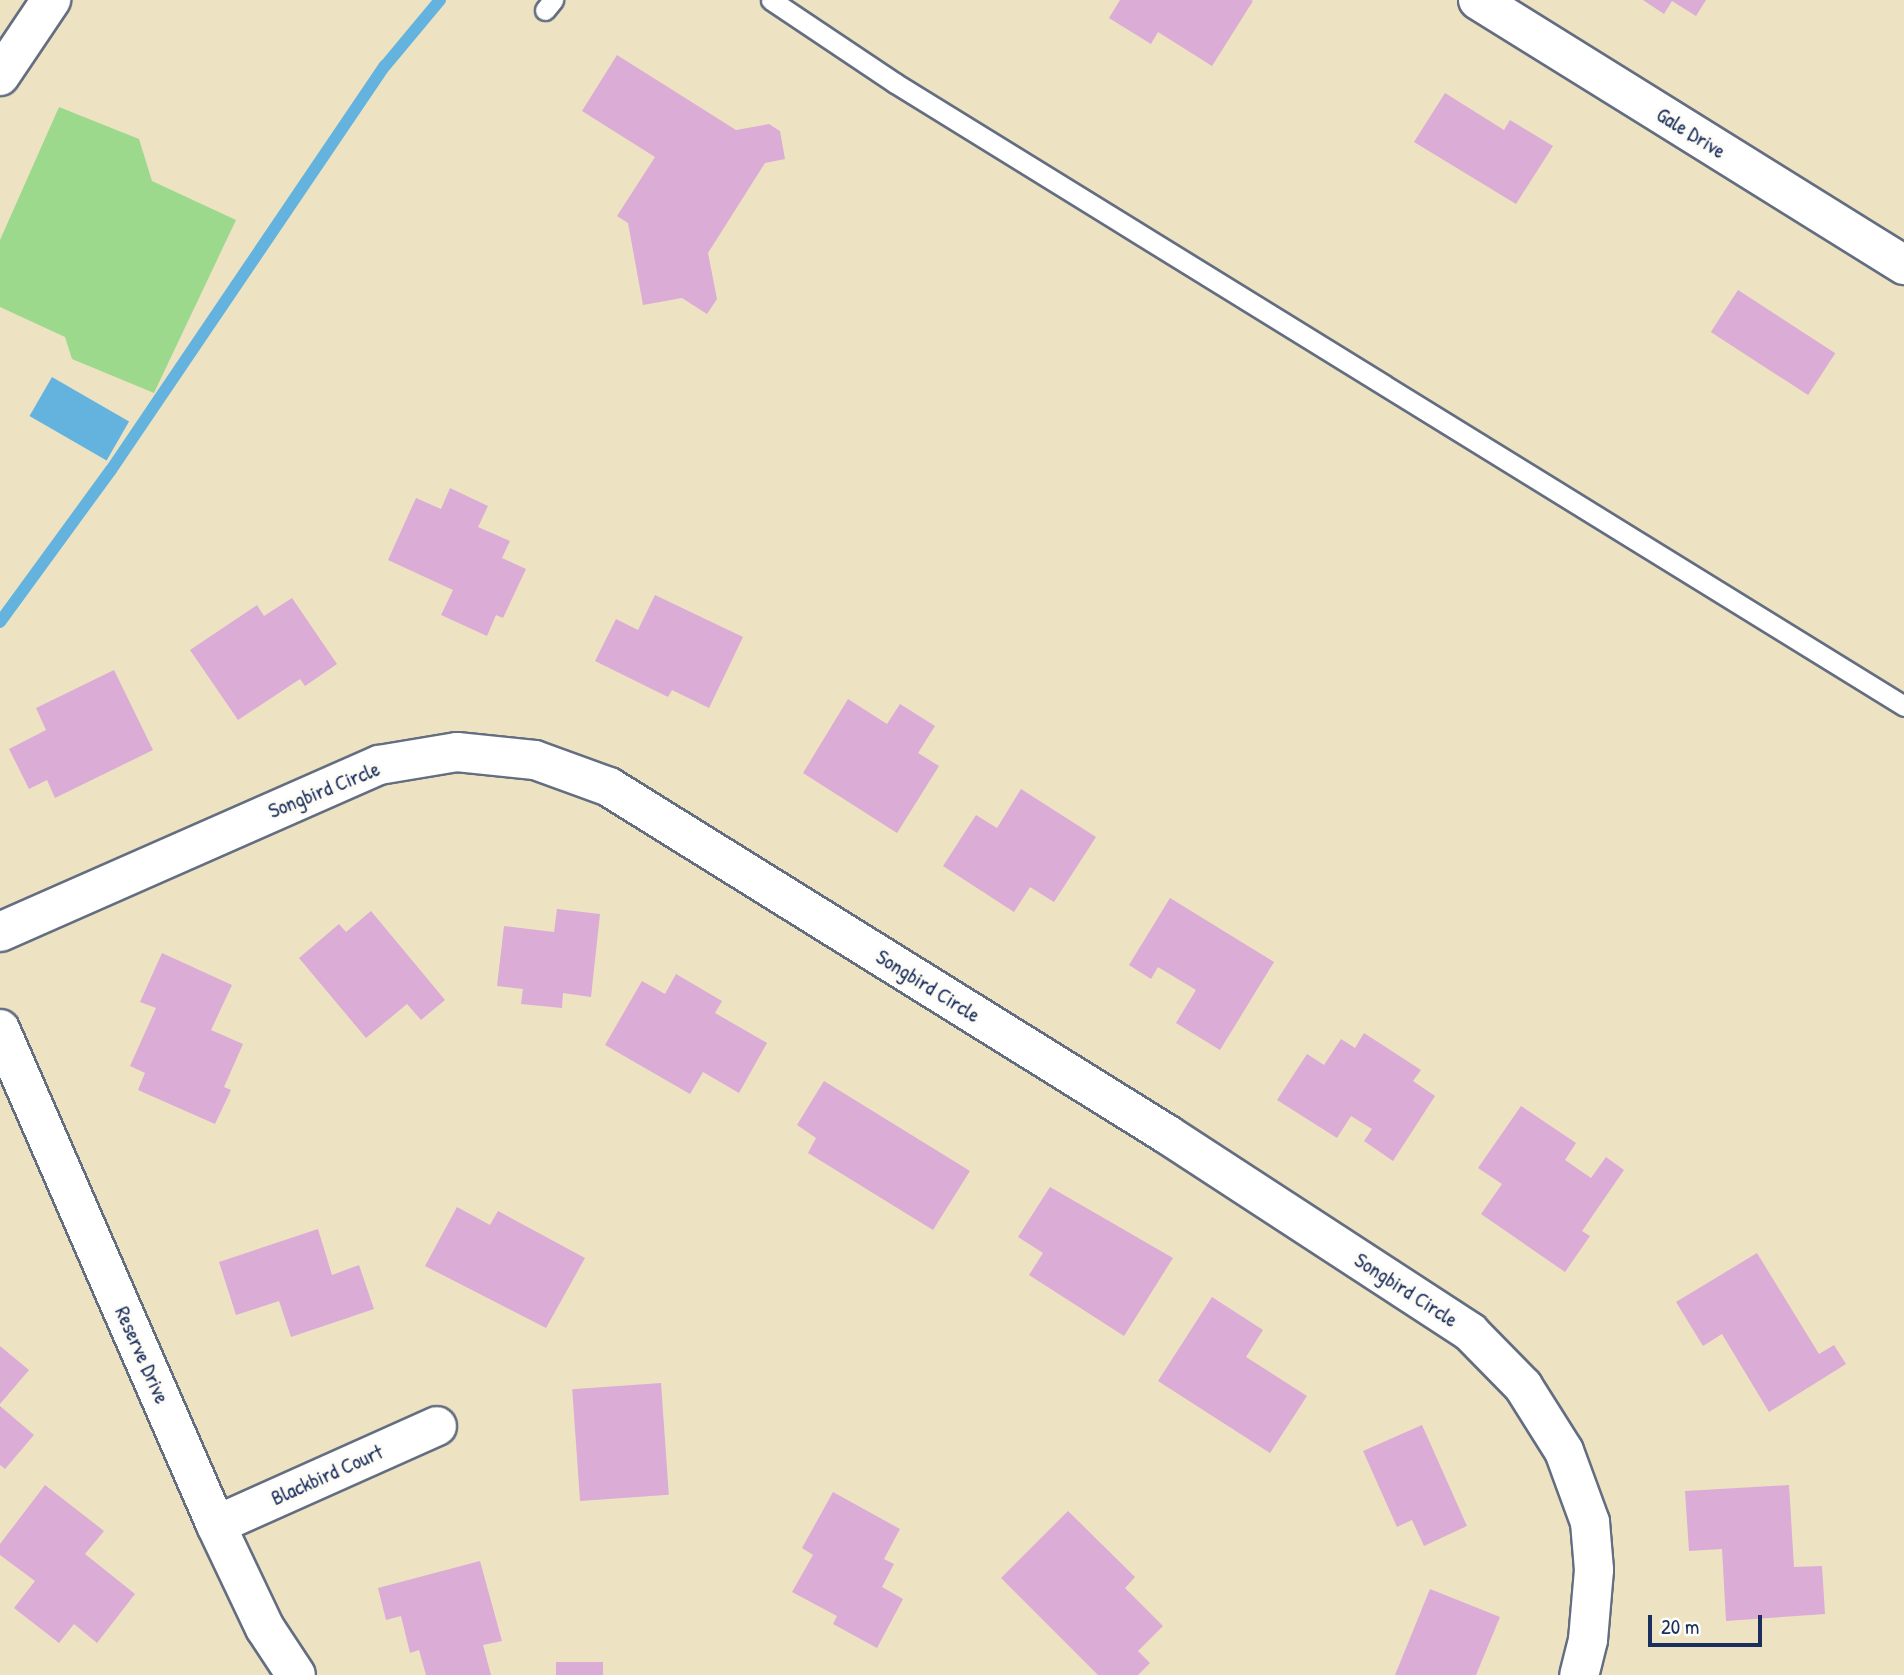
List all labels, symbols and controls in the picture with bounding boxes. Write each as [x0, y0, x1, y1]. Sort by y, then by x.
street label: Gale Drive [1652, 102, 1730, 164]
street label: Songbird Circle [265, 756, 383, 824]
street label: Songbird Circle [871, 944, 985, 1028]
street label: Songbird Circle [1350, 1247, 1462, 1333]
street label: Reserve Drive [109, 1303, 175, 1407]
street label: Blackbird Court [267, 1439, 387, 1511]
scale bar [1652, 1602, 1766, 1646]
text: 20 m [1661, 1612, 1699, 1641]

